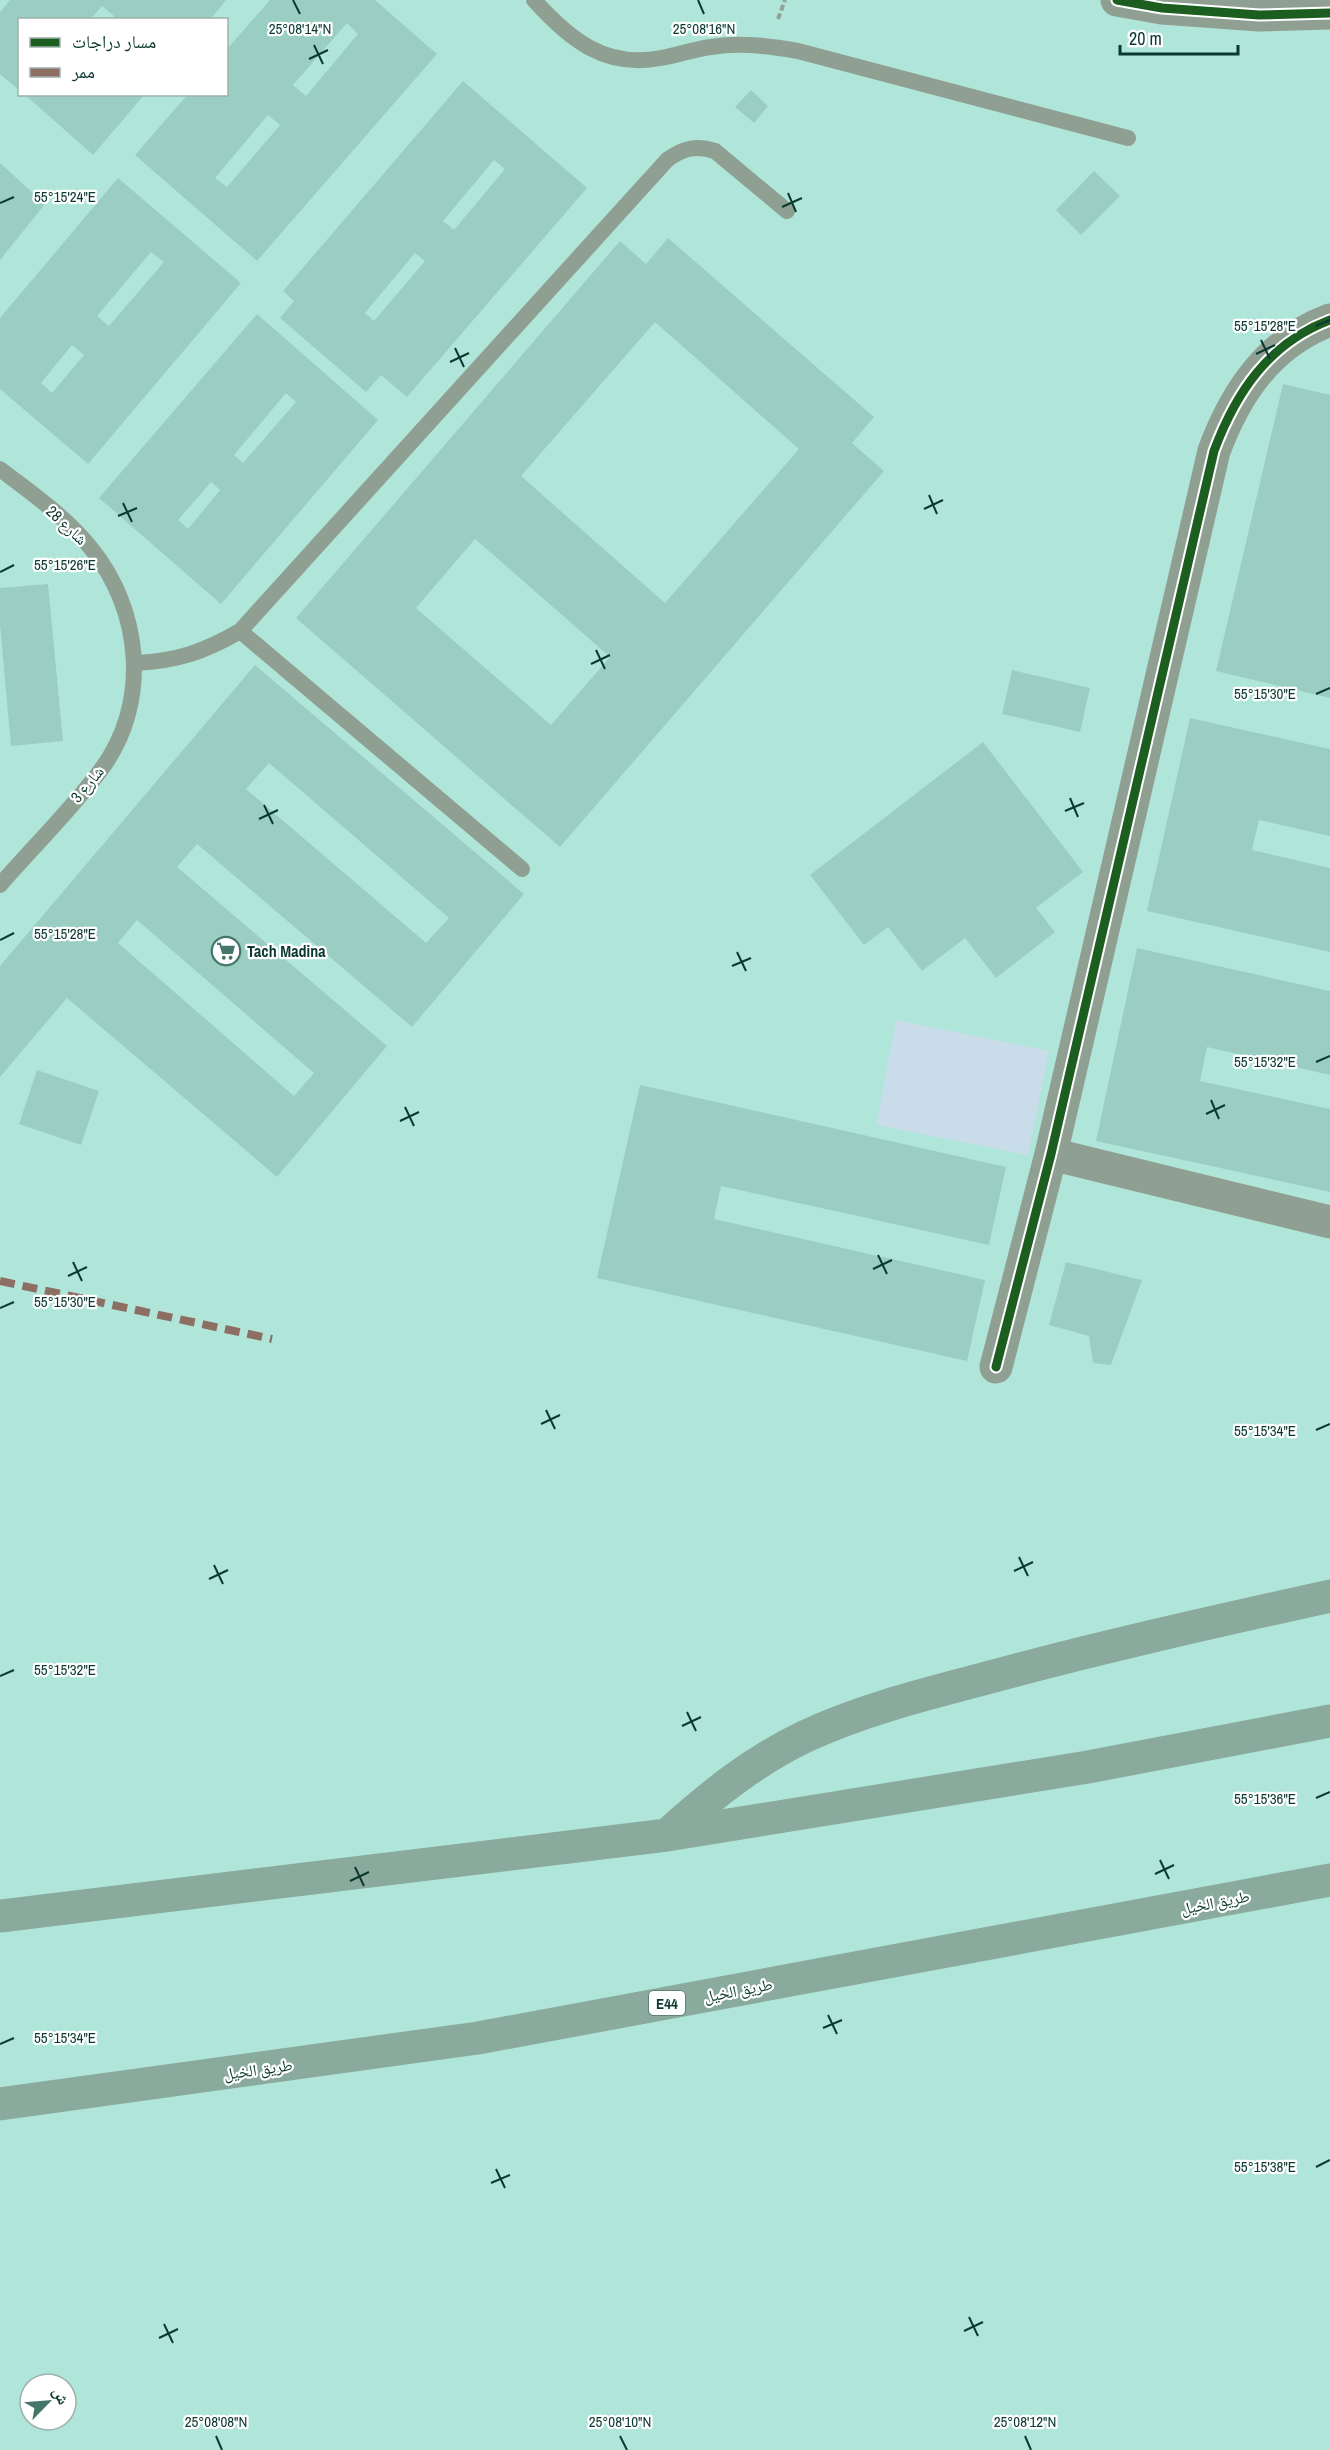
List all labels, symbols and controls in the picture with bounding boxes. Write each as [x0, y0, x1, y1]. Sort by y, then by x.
legend [18, 18, 228, 96]
text: 25°08'14"N [269, 18, 331, 39]
text: 25°08'16"N [673, 18, 735, 39]
scale bar [1120, 18, 1238, 56]
text: 20 m [1129, 26, 1162, 51]
text: مسار دراجات [72, 29, 156, 54]
text: ممر [71, 59, 95, 84]
text: 55°15'24"E [34, 186, 96, 207]
text: 55°15'28"E [1234, 315, 1296, 336]
street label: شارع 28 [42, 500, 92, 550]
text: 55°15'26"E [34, 554, 96, 575]
text: 55°15'30"E [1234, 683, 1296, 704]
street label: شارع 3 [65, 761, 109, 807]
text: 55°15'28"E [34, 923, 96, 944]
supermarket icon: Tach Madina [210, 935, 242, 967]
place label: Tach Madina [247, 940, 326, 962]
text: 55°15'32"E [1234, 1051, 1296, 1072]
text: 55°15'30"E [34, 1291, 96, 1312]
text: 55°15'34"E [1234, 1420, 1296, 1441]
text: 55°15'32"E [34, 1659, 96, 1680]
text: 55°15'36"E [1234, 1788, 1296, 1809]
street label: طريق الخيل [1179, 1885, 1251, 1919]
street label: طريق الخيل [702, 1973, 774, 2007]
road number: E44 [649, 1991, 685, 2015]
text: 55°15'34"E [34, 2027, 96, 2048]
street label: طريق الخيل [222, 2053, 294, 2085]
text: 55°15'38"E [1234, 2156, 1296, 2177]
north arrow [18, 2372, 78, 2432]
text: ش [48, 2383, 75, 2408]
text: 25°08'08"N [185, 2411, 247, 2432]
text: 25°08'10"N [589, 2411, 651, 2432]
text: 25°08'12"N [994, 2411, 1056, 2432]

